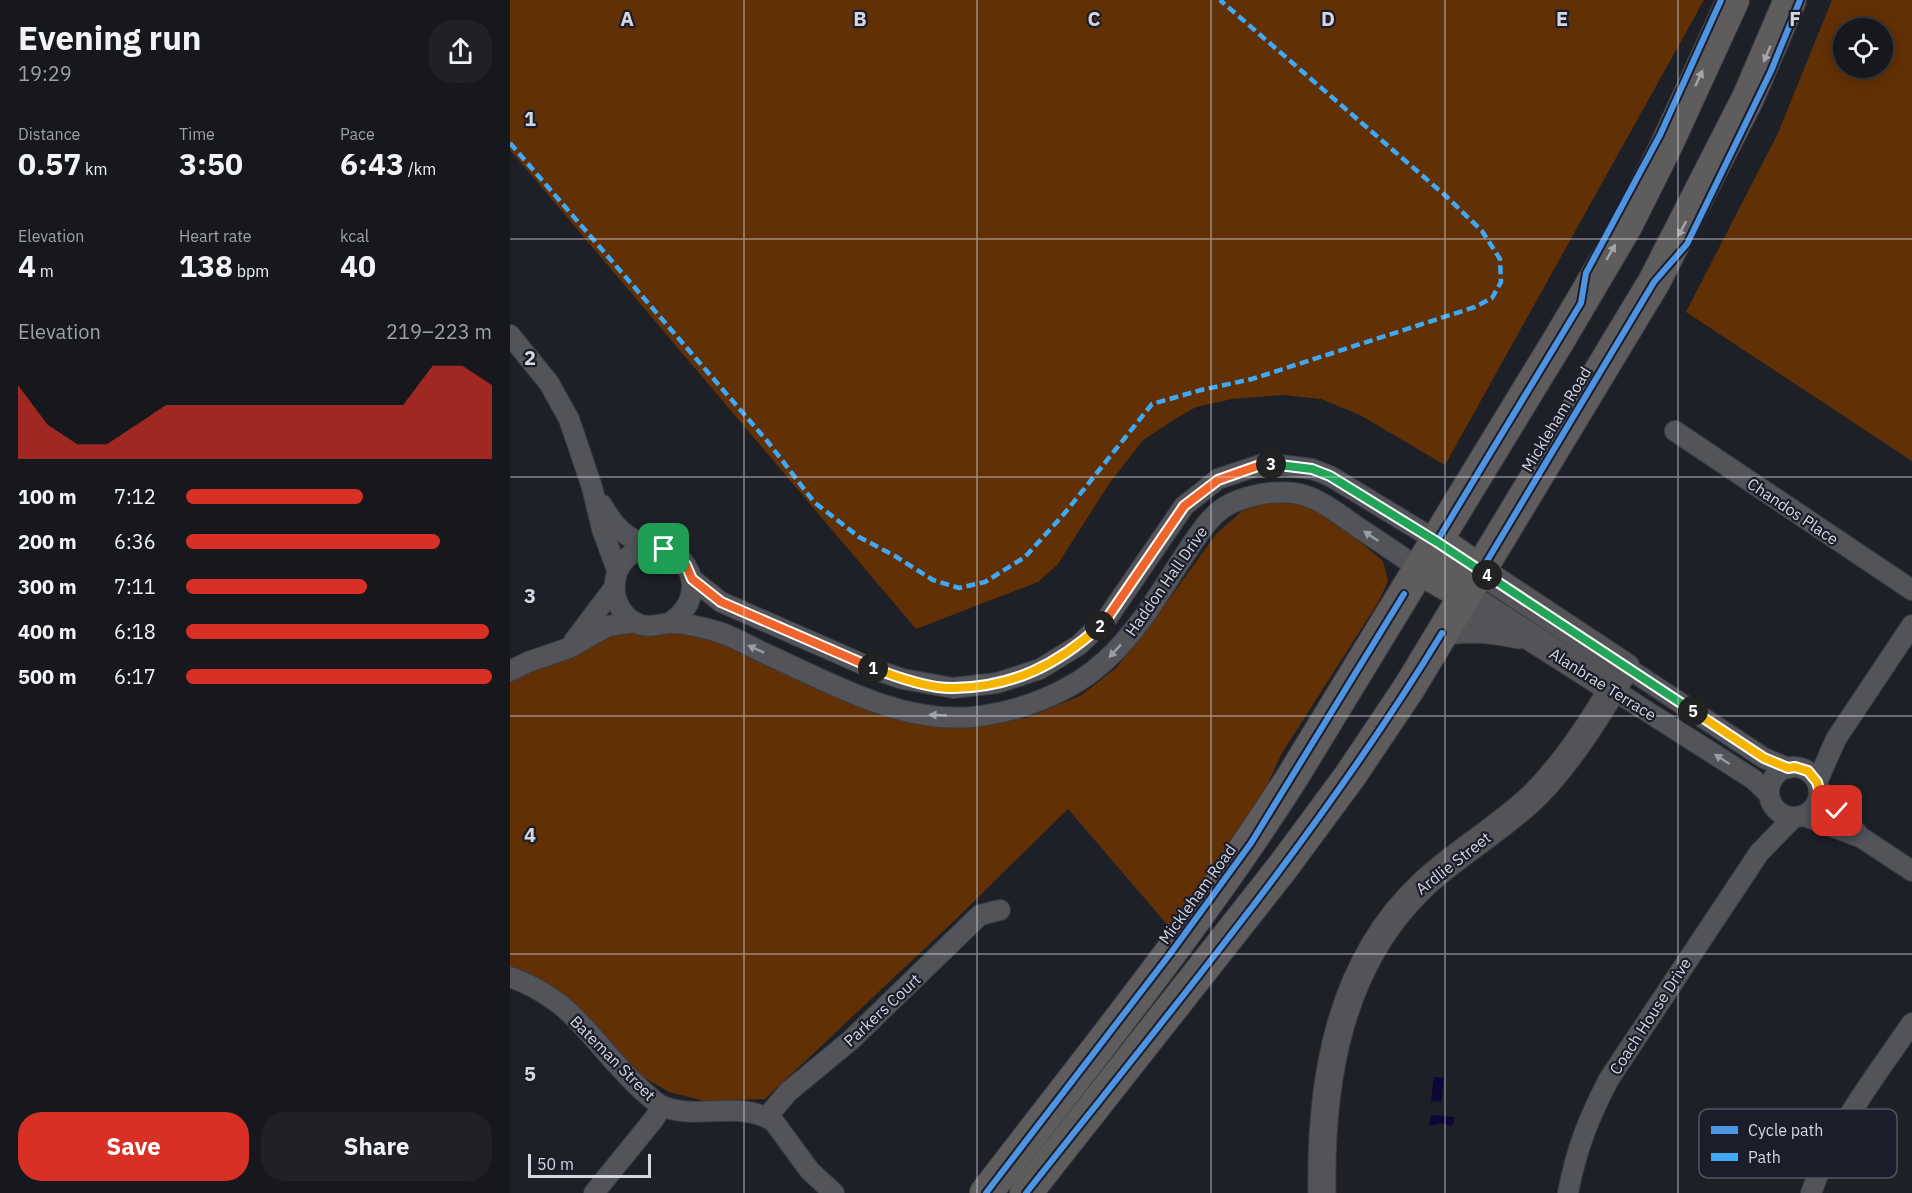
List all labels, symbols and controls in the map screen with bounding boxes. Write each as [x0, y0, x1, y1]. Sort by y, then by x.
text: A [620, 5, 634, 32]
text: B [853, 5, 867, 32]
text: C [1087, 5, 1101, 32]
text: D [1321, 5, 1335, 32]
text: E [1556, 5, 1568, 32]
text: F [1789, 5, 1801, 32]
text: Evening run [18, 16, 202, 59]
map controls [1833, 18, 1893, 78]
button: locate [1833, 18, 1893, 78]
button: share [429, 20, 492, 83]
one-way arrow [1762, 45, 1771, 63]
text: 19:29 [18, 60, 72, 87]
one-way arrow [1694, 70, 1703, 87]
text: 1 [524, 105, 536, 132]
text: Distance [18, 124, 80, 144]
text: Time [179, 124, 215, 144]
text: Pace [340, 124, 375, 144]
text: 0.57 [18, 144, 81, 183]
text: 3:50 [179, 144, 243, 183]
text: 6:43 [340, 144, 404, 183]
text: km [81, 159, 108, 179]
text: /km [404, 159, 436, 179]
one-way arrow [1677, 221, 1687, 238]
text: Elevation [18, 226, 84, 246]
text: Heart rate [179, 226, 252, 246]
text: kcal [340, 226, 369, 246]
one-way arrow [1605, 244, 1616, 260]
text: 4 [18, 246, 36, 285]
text: 138 [179, 246, 233, 285]
text: 40 [340, 246, 376, 285]
text: m [36, 261, 54, 281]
text: bpm [233, 261, 269, 281]
text: Elevation [18, 318, 101, 345]
text: 219–223 m [386, 318, 492, 345]
text: 2 [524, 344, 536, 371]
street label: Mickleham Road [1517, 363, 1595, 475]
pin: 3 [1256, 449, 1286, 479]
text: 3 [1266, 454, 1276, 474]
street label: Chandos Place [1744, 473, 1843, 549]
text: 100 m [18, 483, 77, 510]
text: 7:12 [114, 483, 156, 510]
street label: Haddon Hall Drive [1121, 522, 1211, 640]
pin [638, 523, 689, 574]
text: 200 m [18, 528, 77, 555]
text: 6:36 [114, 528, 156, 555]
one-way arrow [1363, 531, 1379, 542]
icon: arrive [647, 532, 680, 565]
pin: 4 [1472, 560, 1502, 590]
text: 4 [1482, 565, 1492, 585]
text: 300 m [18, 573, 77, 600]
text: 7:11 [114, 573, 156, 600]
text: 3 [524, 582, 536, 609]
pin: 2 [1085, 611, 1115, 641]
text: 2 [1095, 616, 1105, 636]
text: 400 m [18, 618, 77, 645]
text: 6:18 [114, 618, 156, 645]
one-way arrow [1108, 643, 1122, 658]
street label: Alanbrae Terrace [1546, 643, 1660, 725]
one-way arrow [748, 645, 765, 654]
pin: 1 [858, 653, 888, 683]
text: 1 [868, 658, 878, 678]
text: 500 m [18, 663, 77, 690]
text: 6:17 [114, 663, 156, 690]
pin: 5 [1678, 696, 1708, 726]
text: 5 [1688, 701, 1698, 721]
one-way arrow [929, 711, 948, 720]
one-way arrow [1714, 754, 1730, 765]
pin [1811, 785, 1862, 836]
icon: check [1820, 794, 1853, 827]
text: 4 [524, 821, 536, 848]
street label: Ardlie Street [1411, 827, 1495, 899]
street label: Mickleham Road [1154, 840, 1240, 948]
street label: Coach House Drive [1605, 954, 1695, 1078]
street label: Parkers Court [839, 969, 925, 1051]
street label: Bateman Street [566, 1011, 660, 1105]
text: 5 [524, 1060, 536, 1087]
legend [1699, 1109, 1897, 1178]
button: Save [18, 1112, 249, 1181]
button: Share [261, 1112, 492, 1181]
text: Cycle path [1748, 1120, 1823, 1140]
text: Path [1748, 1147, 1781, 1167]
scale bar [528, 1151, 651, 1178]
text: 50 m [537, 1154, 574, 1174]

